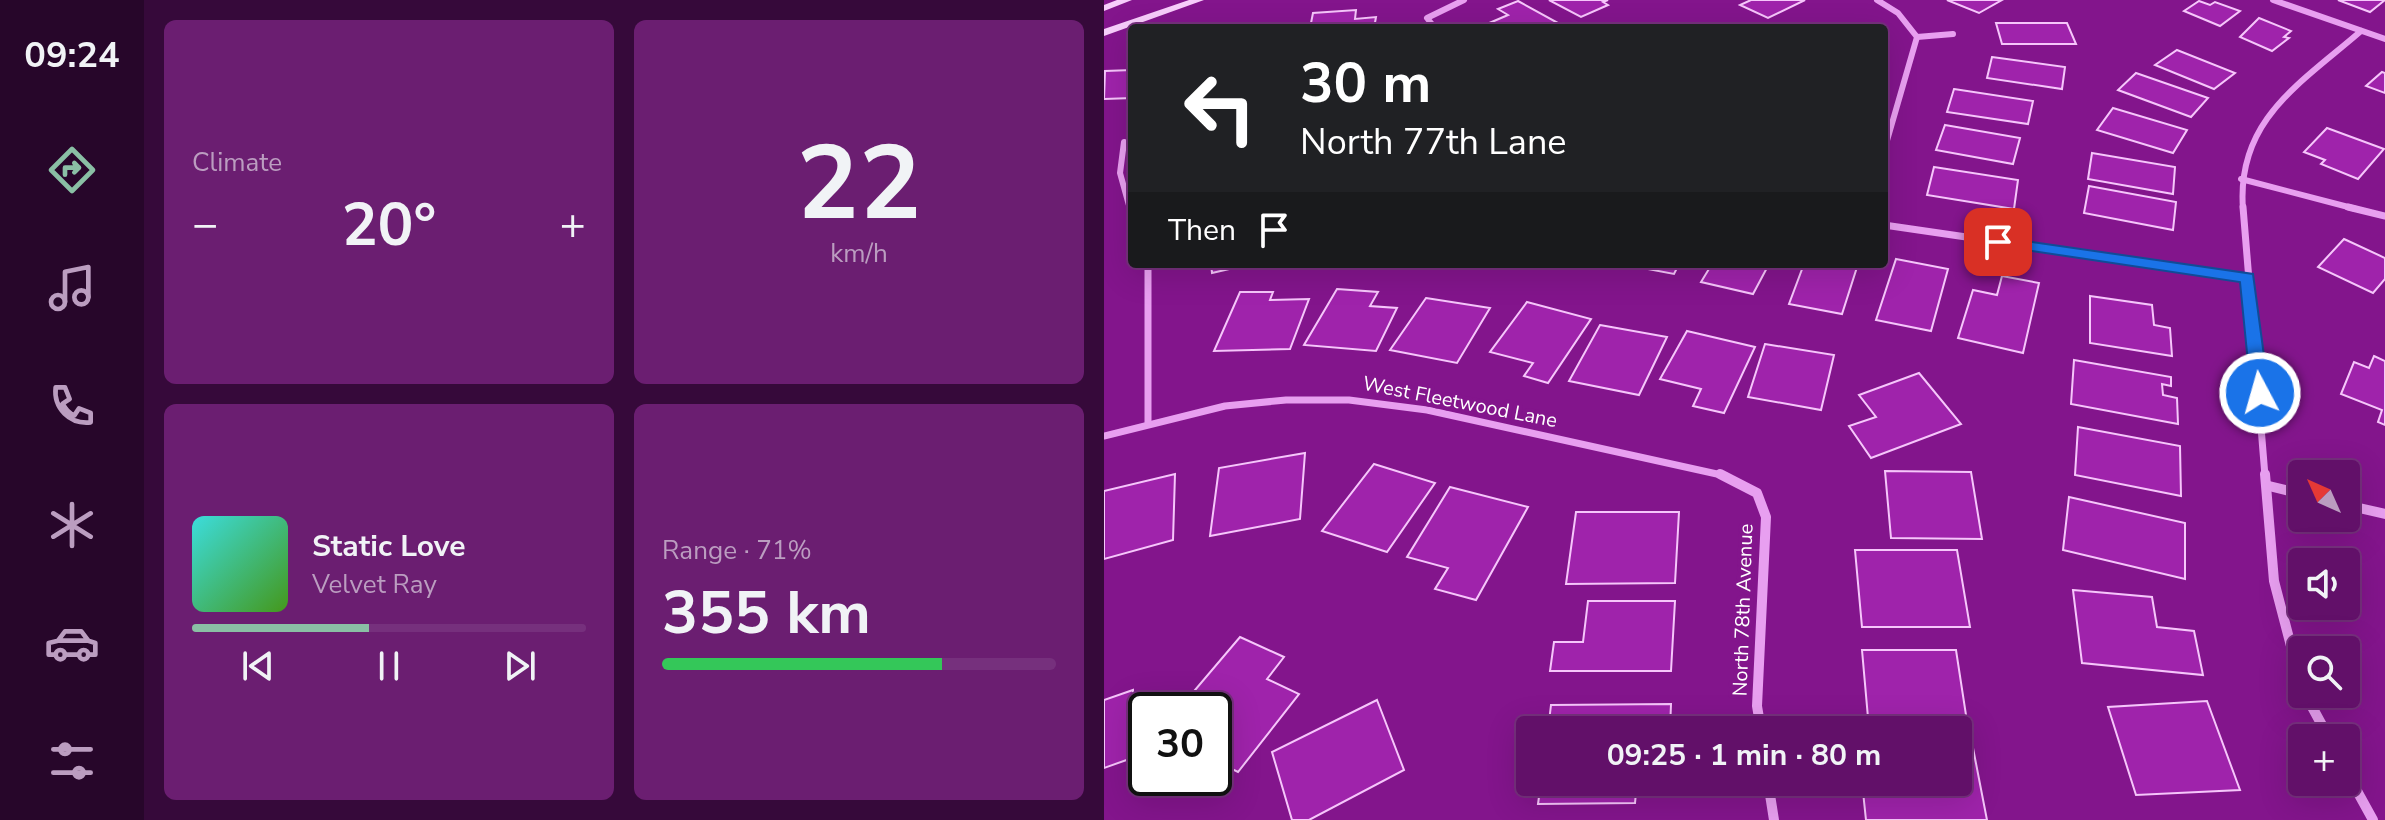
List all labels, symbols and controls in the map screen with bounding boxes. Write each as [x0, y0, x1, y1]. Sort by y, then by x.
text: 09:24 [24, 31, 120, 80]
text: 30 m [1300, 45, 1431, 122]
icon: left [1168, 56, 1272, 160]
text: 22 [797, 113, 921, 255]
text: North 77th Lane [1300, 118, 1567, 167]
icon: directions [44, 142, 100, 198]
text: Climate [192, 145, 282, 180]
text: 20° [342, 184, 436, 266]
text: − [192, 195, 218, 255]
text: + [560, 195, 586, 255]
icon: arrive [1252, 208, 1296, 252]
pin [1964, 208, 2032, 276]
text: Then [1168, 210, 1236, 251]
icon: arrive [1976, 220, 2020, 264]
text: km/h [830, 236, 888, 271]
icon: music [44, 260, 100, 316]
position arrow [2218, 351, 2302, 435]
street label: West Fleetwood Lane [1360, 370, 1560, 434]
icon: phone [44, 378, 100, 434]
north arrow [2288, 460, 2360, 532]
map controls [2288, 460, 2360, 796]
icon: climate [44, 497, 100, 553]
street label: North 78th Avenue [1726, 523, 1760, 697]
text: Static Love [312, 526, 466, 567]
text: Range · 71% [662, 533, 812, 568]
button: sound [2288, 548, 2360, 620]
text: Velvet Ray [312, 567, 437, 602]
text: 355 km [662, 572, 871, 654]
icon: car [44, 615, 100, 671]
button: search [2288, 636, 2360, 708]
icon: previous [236, 644, 280, 688]
icon: pause [367, 644, 411, 688]
icon: next [498, 644, 542, 688]
speed limit sign: 30 [1128, 692, 1232, 796]
button: + [2288, 724, 2360, 796]
icon: filters [44, 733, 100, 789]
text: 09:25 · 1 min · 80 m [1607, 735, 1881, 776]

